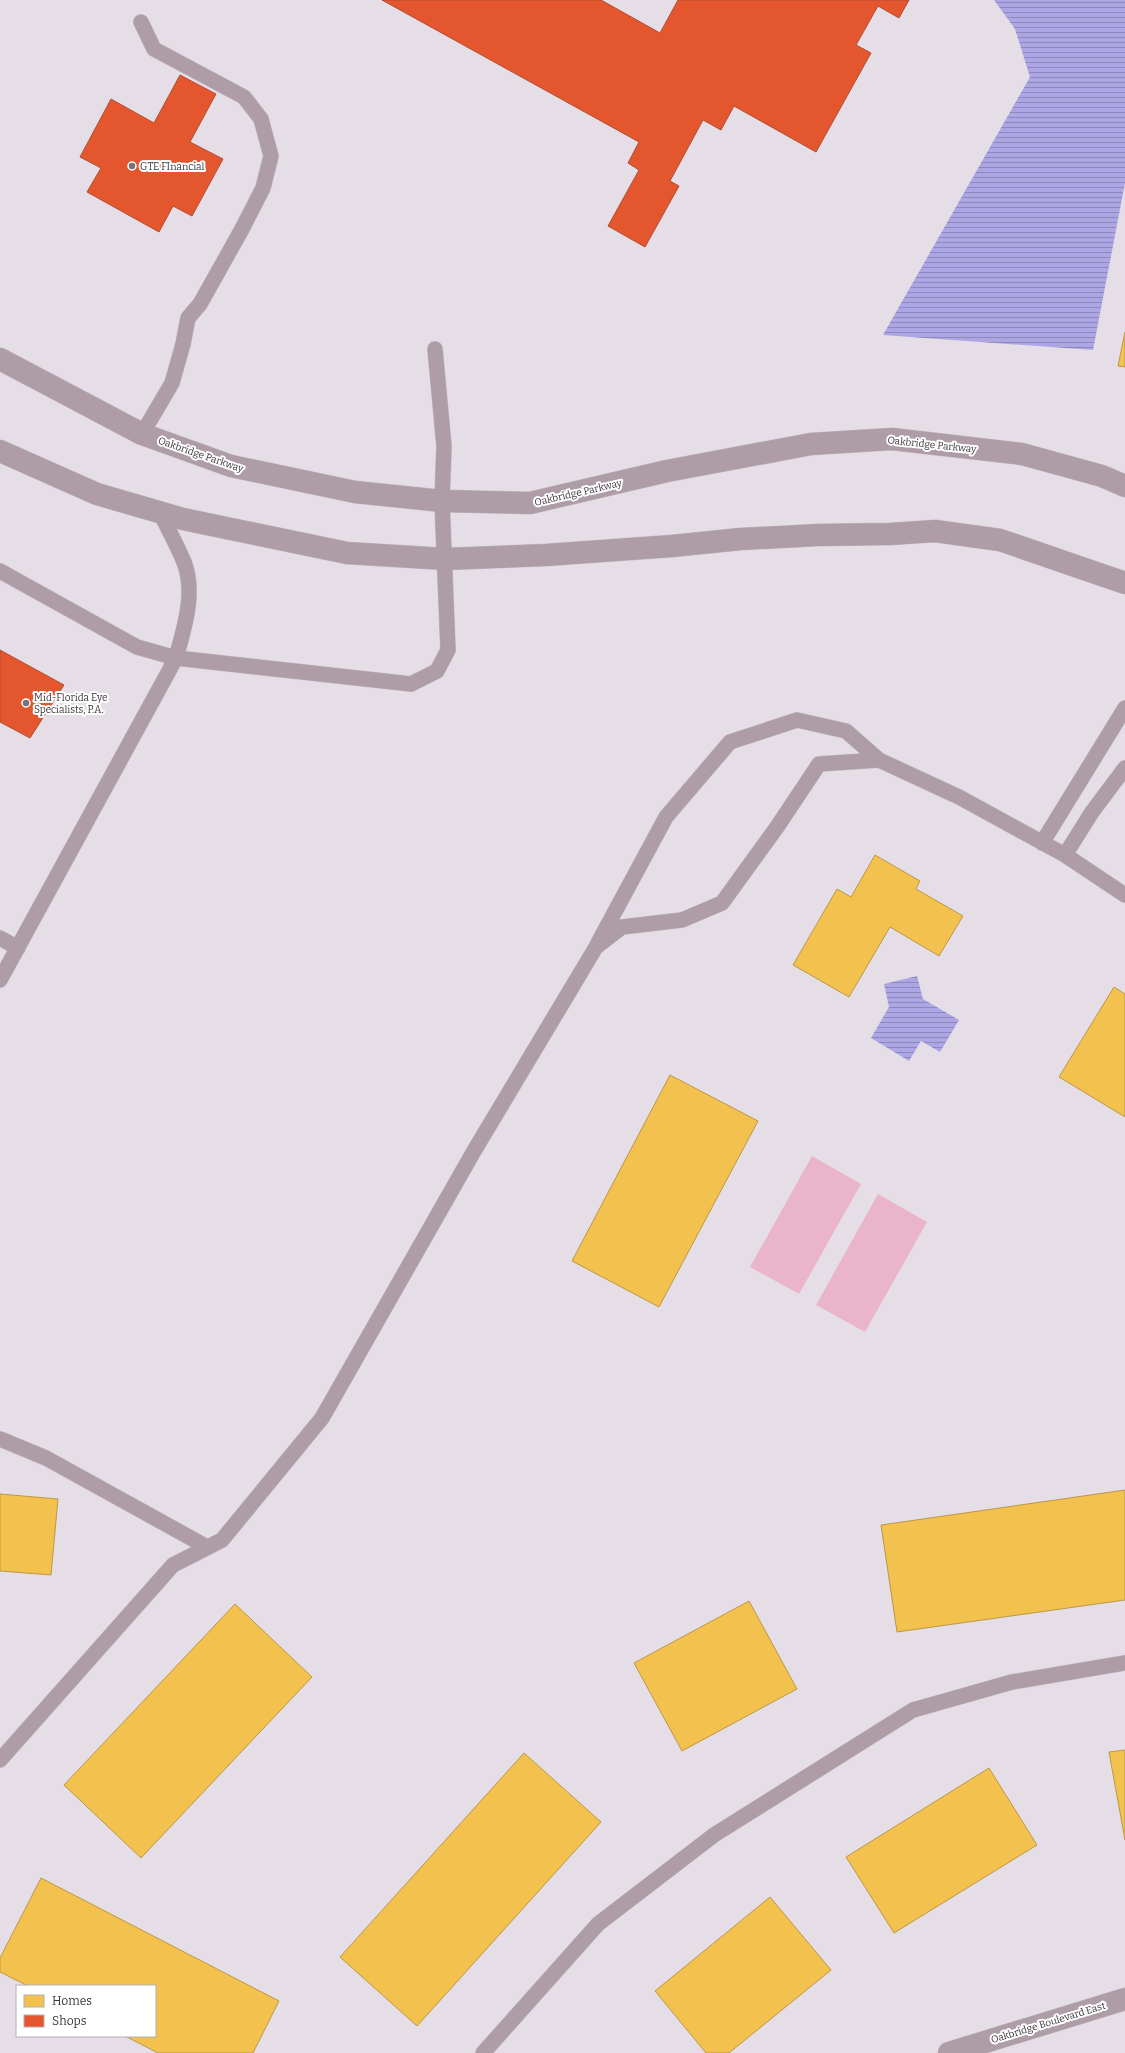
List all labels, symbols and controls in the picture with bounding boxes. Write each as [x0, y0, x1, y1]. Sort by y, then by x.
marker: GTE FInancial [127, 161, 137, 171]
place label: GTE FInancial [140, 161, 205, 173]
street label: Oakbridge Parkway [887, 434, 978, 456]
street label: Oakbridge Parkway [156, 435, 246, 475]
street label: Oakbridge Parkway [533, 477, 624, 509]
place label: Mid-Florida Eye Specialists, P.A. [34, 692, 108, 716]
marker: Mid-Florida Eye Specialists, P.A. [21, 698, 31, 708]
legend [16, 1985, 156, 2037]
text: Homes [52, 1994, 92, 2008]
street label: Oakbridge Boulevard East [990, 2000, 1107, 2046]
text: Shops [52, 2014, 87, 2028]

